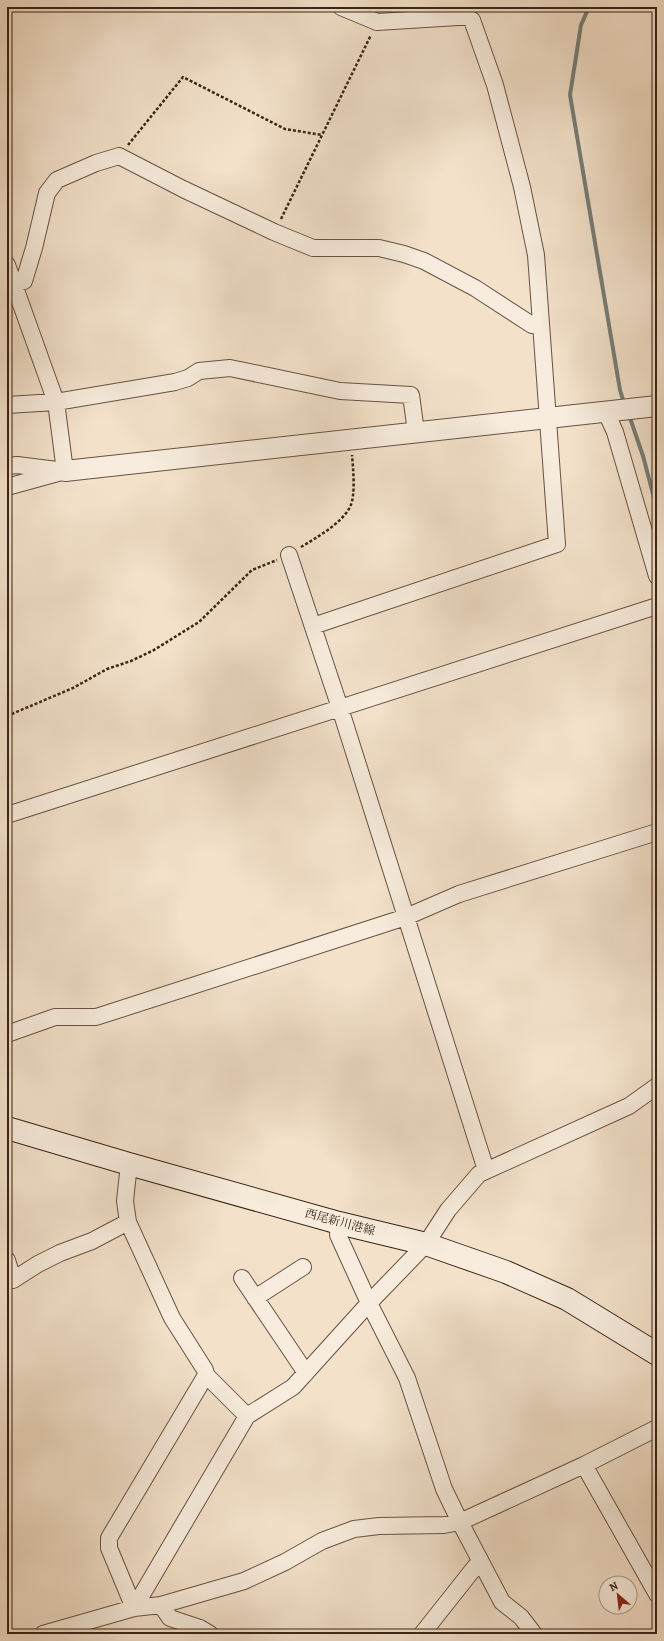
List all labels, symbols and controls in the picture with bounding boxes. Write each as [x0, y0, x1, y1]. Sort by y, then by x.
street label: 西尾新川港線 [303, 1205, 377, 1239]
north arrow [598, 1575, 638, 1615]
text: N [606, 1578, 621, 1595]

